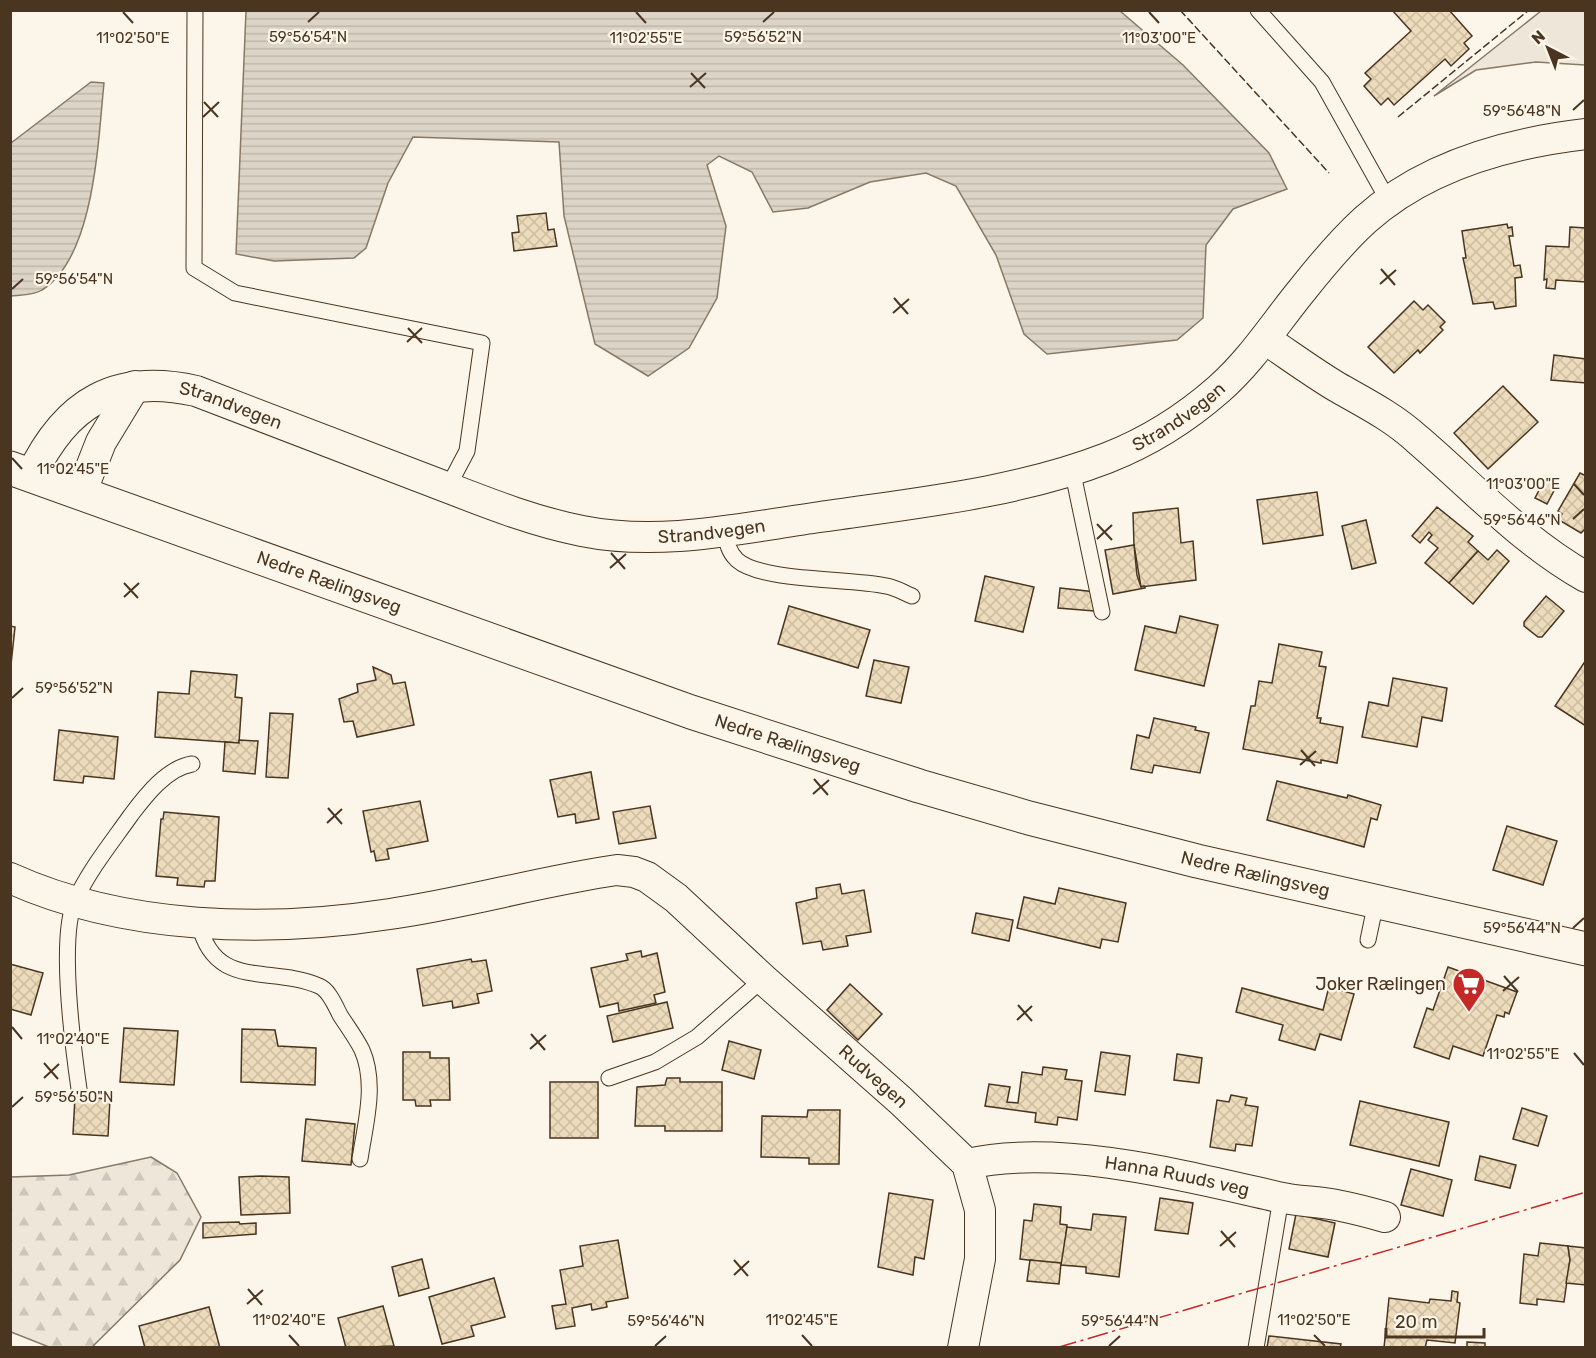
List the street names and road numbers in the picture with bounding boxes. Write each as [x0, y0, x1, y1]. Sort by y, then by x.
street label: Strandvegen [178, 377, 285, 434]
street label: Strandvegen [1128, 378, 1230, 456]
street label: Strandvegen [657, 514, 767, 548]
street label: Nedre Rælingsveg [254, 546, 404, 618]
street label: Nedre Rælingsveg [712, 709, 863, 777]
street label: Nedre Rælingsveg [1179, 846, 1332, 902]
street label: Rudvegen [834, 1040, 913, 1113]
street label: Hanna Ruuds veg [1103, 1151, 1251, 1201]

